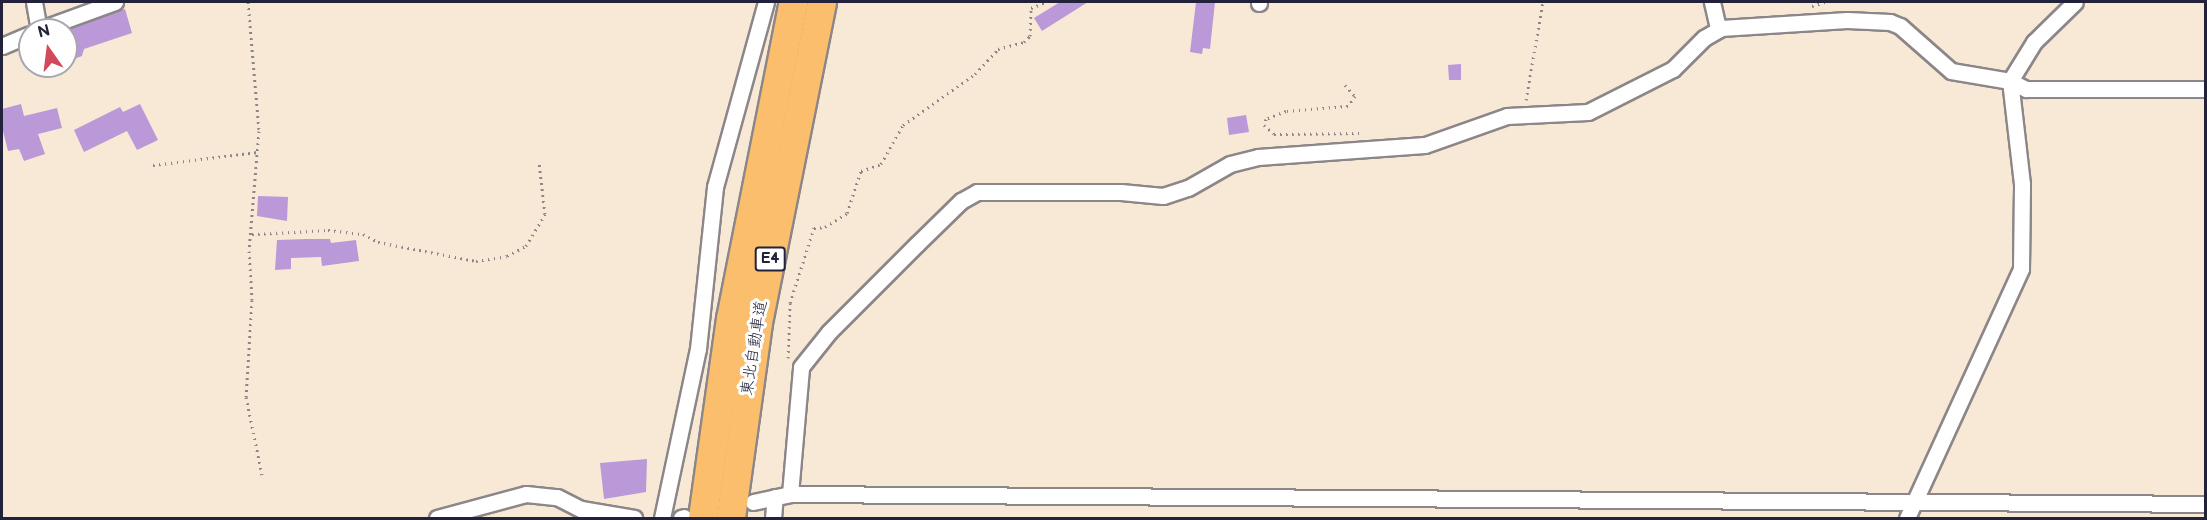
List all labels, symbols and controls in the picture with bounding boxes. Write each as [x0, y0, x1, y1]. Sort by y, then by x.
north arrow [18, 18, 78, 78]
text: N [36, 21, 52, 43]
road number: E4 [754, 247, 786, 271]
street label: 東北自動車道 [738, 299, 772, 397]

